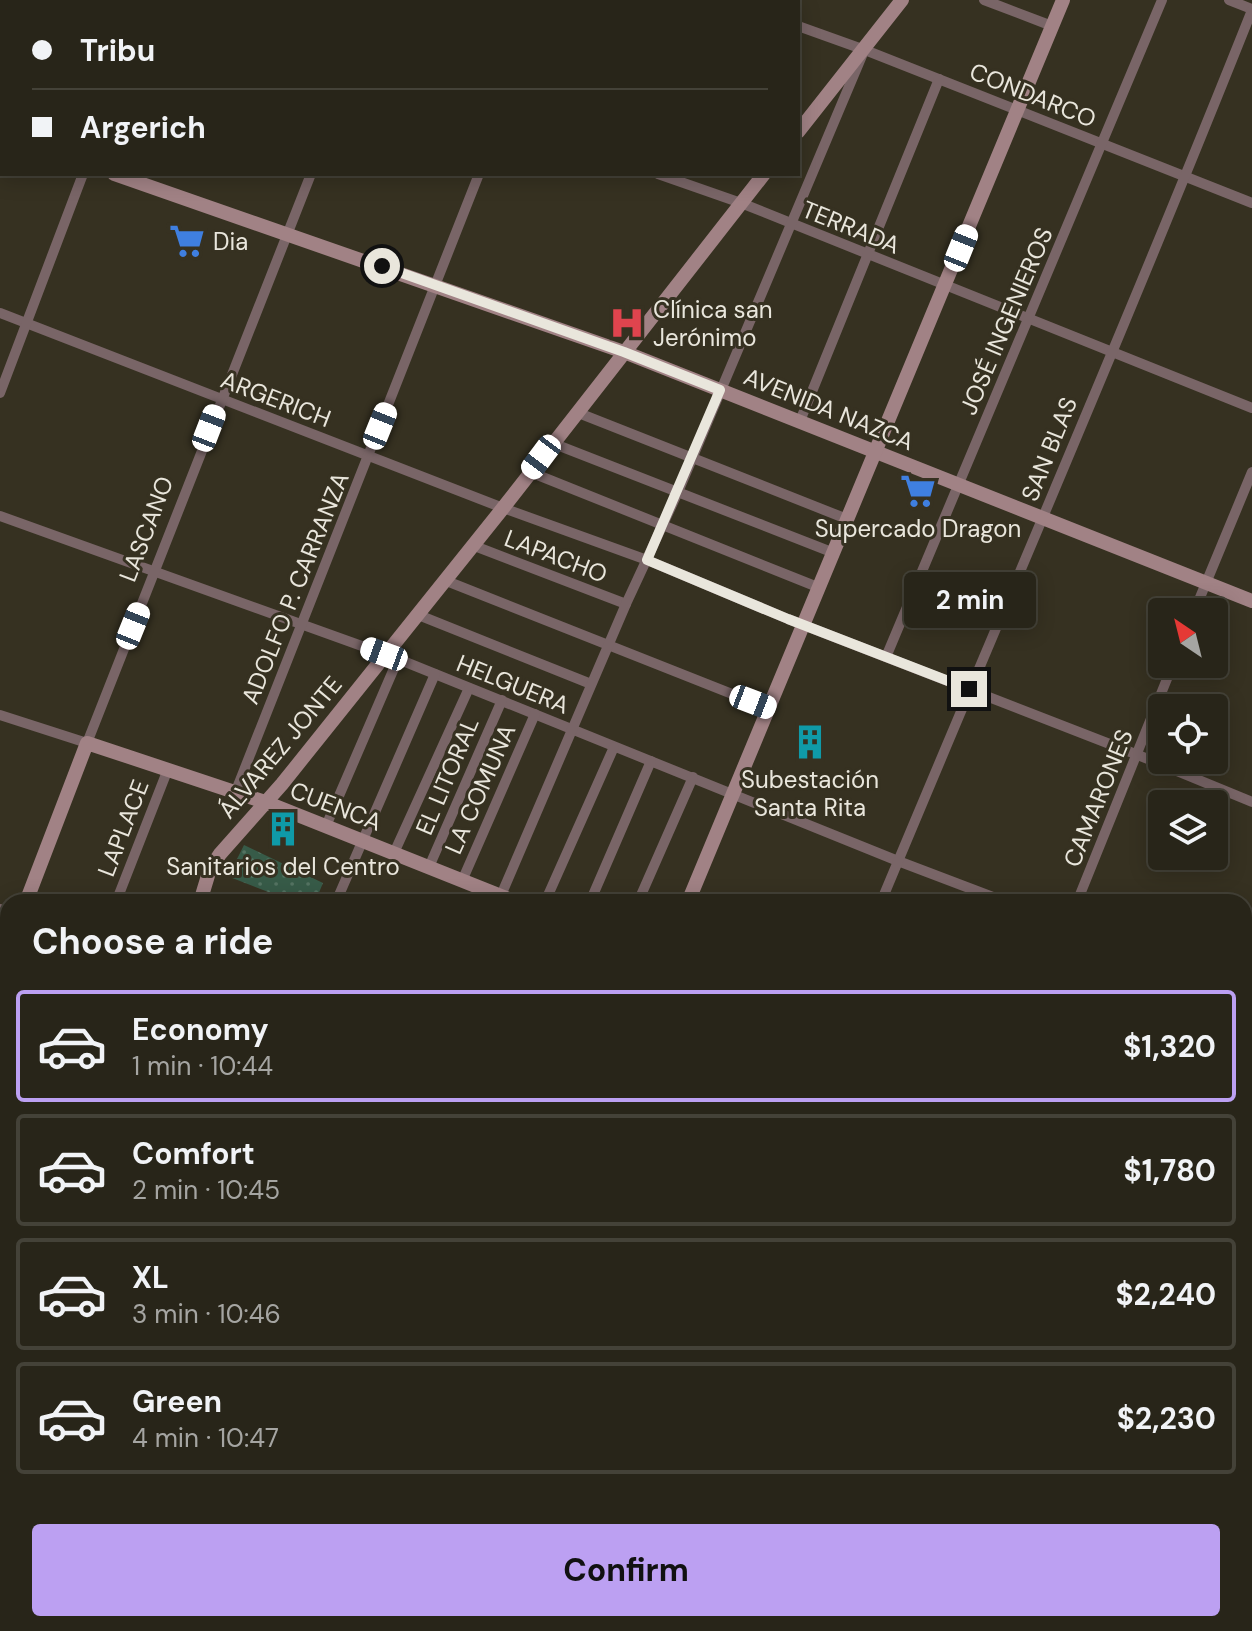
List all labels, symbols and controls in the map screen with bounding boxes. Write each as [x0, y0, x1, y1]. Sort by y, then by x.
text: Tribu [80, 31, 155, 70]
street label: CONDARCO [965, 56, 1101, 134]
text: Argerich [80, 108, 206, 147]
street label: TERRADA [798, 193, 904, 261]
car [941, 221, 981, 275]
supermarket icon: Dia [168, 222, 206, 260]
street label: JOSÉ INGENIEROS [952, 222, 1060, 420]
place label: Dia [213, 226, 248, 257]
route start [364, 248, 400, 284]
place label: Clínica san Jerónimo [653, 294, 773, 353]
hospital icon: Clínica san Jerónimo [608, 304, 646, 342]
street label: AVENIDA NAZCA [739, 361, 919, 457]
street label: ARGERICH [217, 364, 335, 434]
street label: SAN BLAS [1014, 392, 1084, 506]
car [360, 399, 400, 453]
car [189, 401, 229, 455]
car [517, 431, 565, 483]
street label: ADOLFO P. CARRANZA [234, 467, 356, 709]
street label: LASCANO [112, 472, 180, 586]
supermarket icon: Supercado Dragon [899, 472, 937, 510]
place label: Supercado Dragon [815, 513, 1021, 544]
street label: LAPACHO [500, 522, 612, 590]
callout: 2 min [903, 573, 1035, 629]
text: 2 min [936, 583, 1004, 617]
north arrow [1148, 598, 1228, 678]
map controls [1148, 598, 1228, 870]
car [113, 599, 153, 653]
car [357, 635, 411, 673]
street label: HELGUERA [452, 647, 574, 721]
street label: ÁLVAREZ JONTE [211, 669, 349, 825]
route end [951, 671, 987, 707]
car [726, 682, 780, 722]
button: locate [1148, 694, 1228, 774]
street label: EL LITORAL [408, 712, 486, 840]
street label: LA COMUNA [438, 719, 522, 859]
building icon: Subestación Santa Rita [791, 723, 829, 761]
street label: CAMARONES [1056, 725, 1140, 871]
place label: Subestación Santa Rita [741, 764, 879, 823]
street label: CUENCA [286, 774, 386, 838]
street label: LAPLACE [90, 775, 156, 881]
button: layers [1148, 790, 1228, 870]
building icon: Sanitarios del Centro [264, 810, 302, 848]
place label: Sanitarios del Centro [166, 851, 400, 882]
text: Choose a ride [32, 918, 273, 965]
icon: car [36, 1010, 108, 1082]
text: Economy [132, 1010, 269, 1049]
text: $1,320 [1123, 1027, 1216, 1066]
text: 1 min · 10:44 [132, 1049, 273, 1083]
icon: car [36, 1134, 108, 1206]
text: Comfort [132, 1134, 255, 1173]
text: $1,780 [1124, 1151, 1216, 1190]
text: 2 min · 10:45 [132, 1173, 280, 1207]
icon: car [36, 1258, 108, 1330]
text: XL [132, 1258, 169, 1297]
text: $2,240 [1115, 1275, 1216, 1314]
text: 3 min · 10:46 [132, 1297, 281, 1331]
icon: car [36, 1382, 108, 1454]
text: Green [132, 1382, 222, 1421]
text: $2,230 [1117, 1399, 1216, 1438]
text: 4 min · 10:47 [132, 1421, 279, 1455]
button: Confirm [32, 1524, 1220, 1616]

